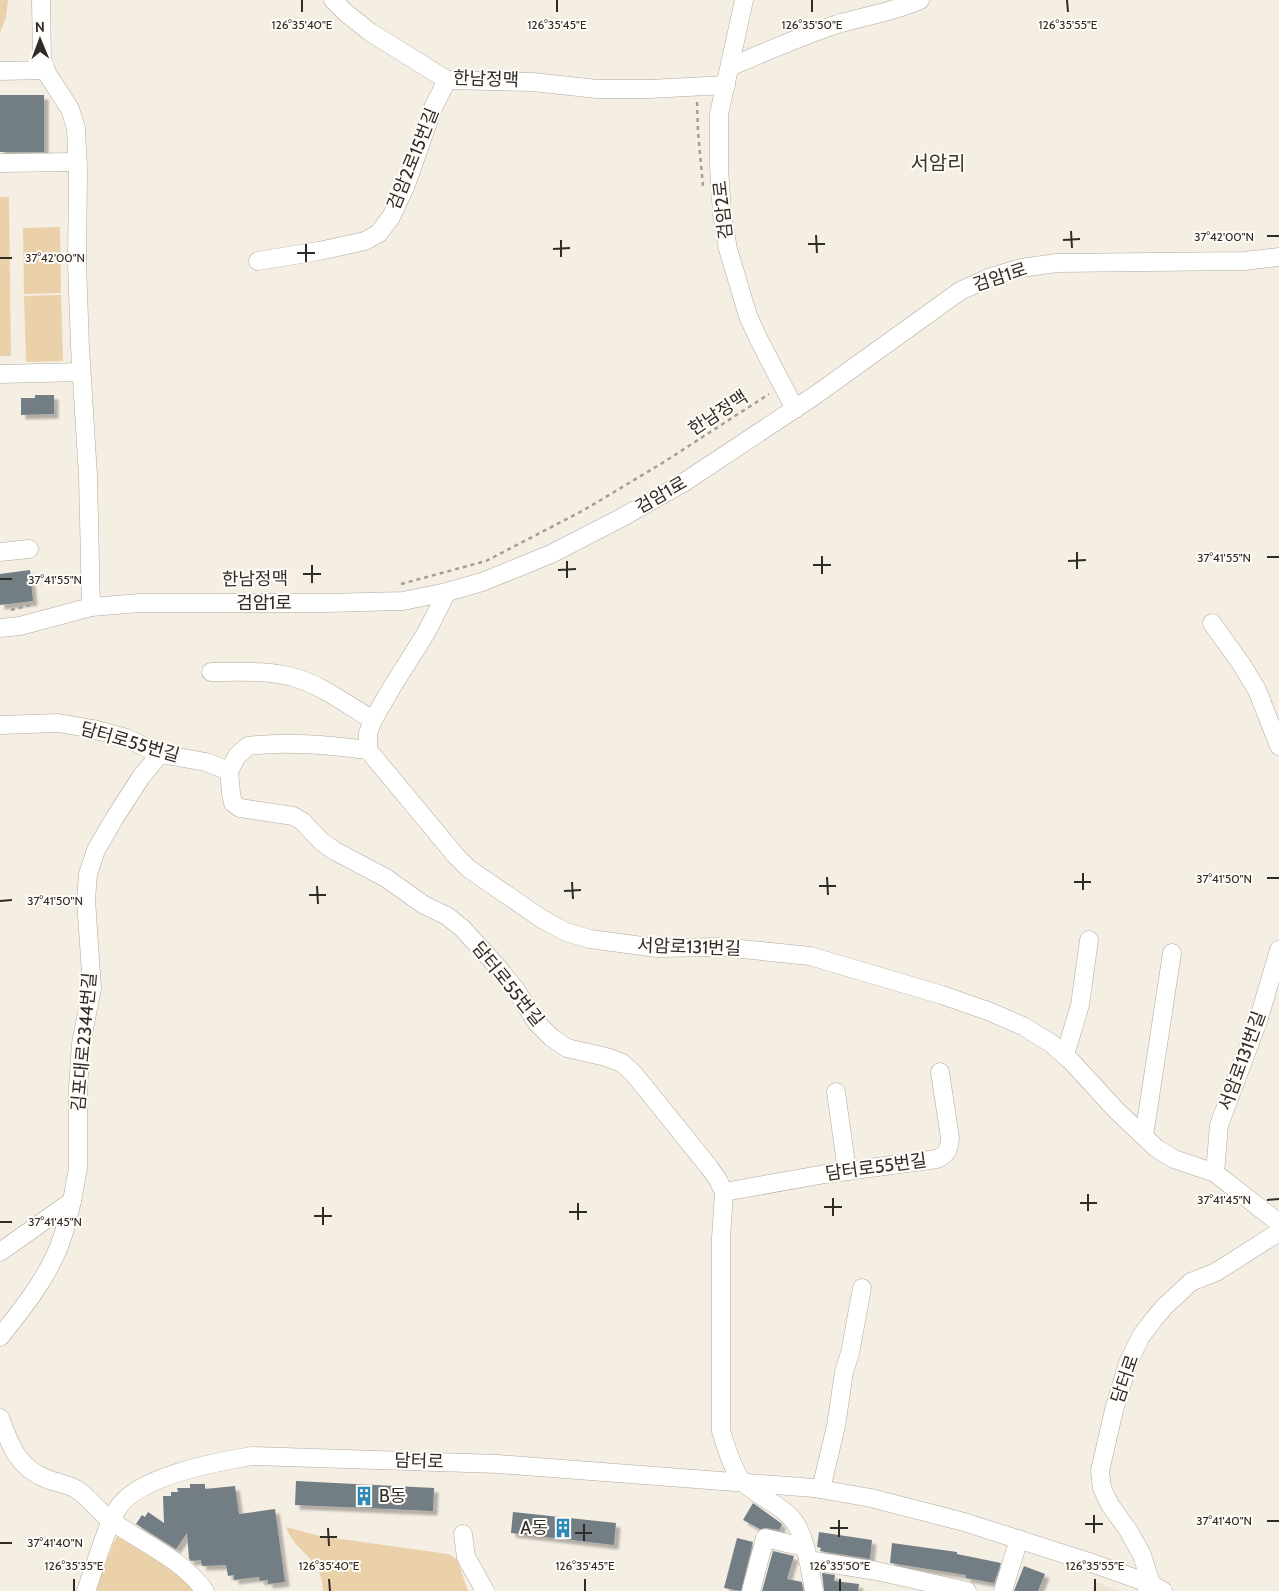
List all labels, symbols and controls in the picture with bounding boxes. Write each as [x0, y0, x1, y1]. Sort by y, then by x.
north arrow [15, 15, 65, 65]
text: 126°35'40"E [271, 17, 333, 32]
text: 126°35'45"E [527, 17, 587, 32]
text: 126°35'50"E [782, 17, 843, 32]
text: 126°35'55"E [1039, 17, 1098, 32]
text: N [35, 18, 45, 36]
street label: 한남정맥 [453, 67, 519, 91]
street label: 검암2로15번길 [383, 105, 443, 213]
district label: 서암리 [910, 151, 966, 175]
street label: 검암2로 [709, 179, 737, 241]
text: 37°42'00"N [1194, 229, 1254, 244]
text: 37°42'00"N [25, 250, 85, 265]
street label: 검암1로 [970, 258, 1030, 296]
street label: 한남정맥 [684, 386, 752, 440]
street label: 검암1로 [631, 472, 691, 518]
text: 37°41'55"N [1197, 550, 1251, 565]
street label: 한남정맥 [222, 567, 288, 591]
text: 37°41'55"N [28, 572, 82, 587]
street label: 검암1로 [236, 592, 292, 614]
street label: 담터로55번길 [78, 717, 182, 767]
text: 37°41'50"N [1196, 871, 1252, 886]
text: 37°41'50"N [27, 893, 83, 908]
street label: 서암로131번길 [637, 934, 741, 960]
street label: 담터로55번길 [467, 937, 549, 1031]
street label: 김포대로2344번길 [67, 972, 101, 1112]
street label: 서암로131번길 [1214, 1008, 1270, 1114]
street label: 담터로55번길 [824, 1149, 928, 1185]
text: 37°41'45"N [1197, 1192, 1251, 1207]
text: 37°41'45"N [28, 1214, 82, 1229]
street label: 담터로 [1107, 1352, 1143, 1406]
street label: 담터로 [394, 1449, 444, 1473]
building icon: B동 [353, 1485, 375, 1507]
place label: B동 [379, 1485, 406, 1507]
text: 37°41'40"N [1196, 1513, 1252, 1528]
place label: A동 [520, 1517, 548, 1539]
building icon: A동 [552, 1517, 574, 1539]
text: 37°41'40"N [27, 1535, 83, 1550]
text: 126°35'35"E [45, 1558, 104, 1573]
text: 126°35'40"E [298, 1558, 360, 1573]
text: 126°35'45"E [555, 1558, 615, 1573]
text: 126°35'50"E [810, 1558, 871, 1573]
text: 126°35'55"E [1066, 1558, 1125, 1573]

